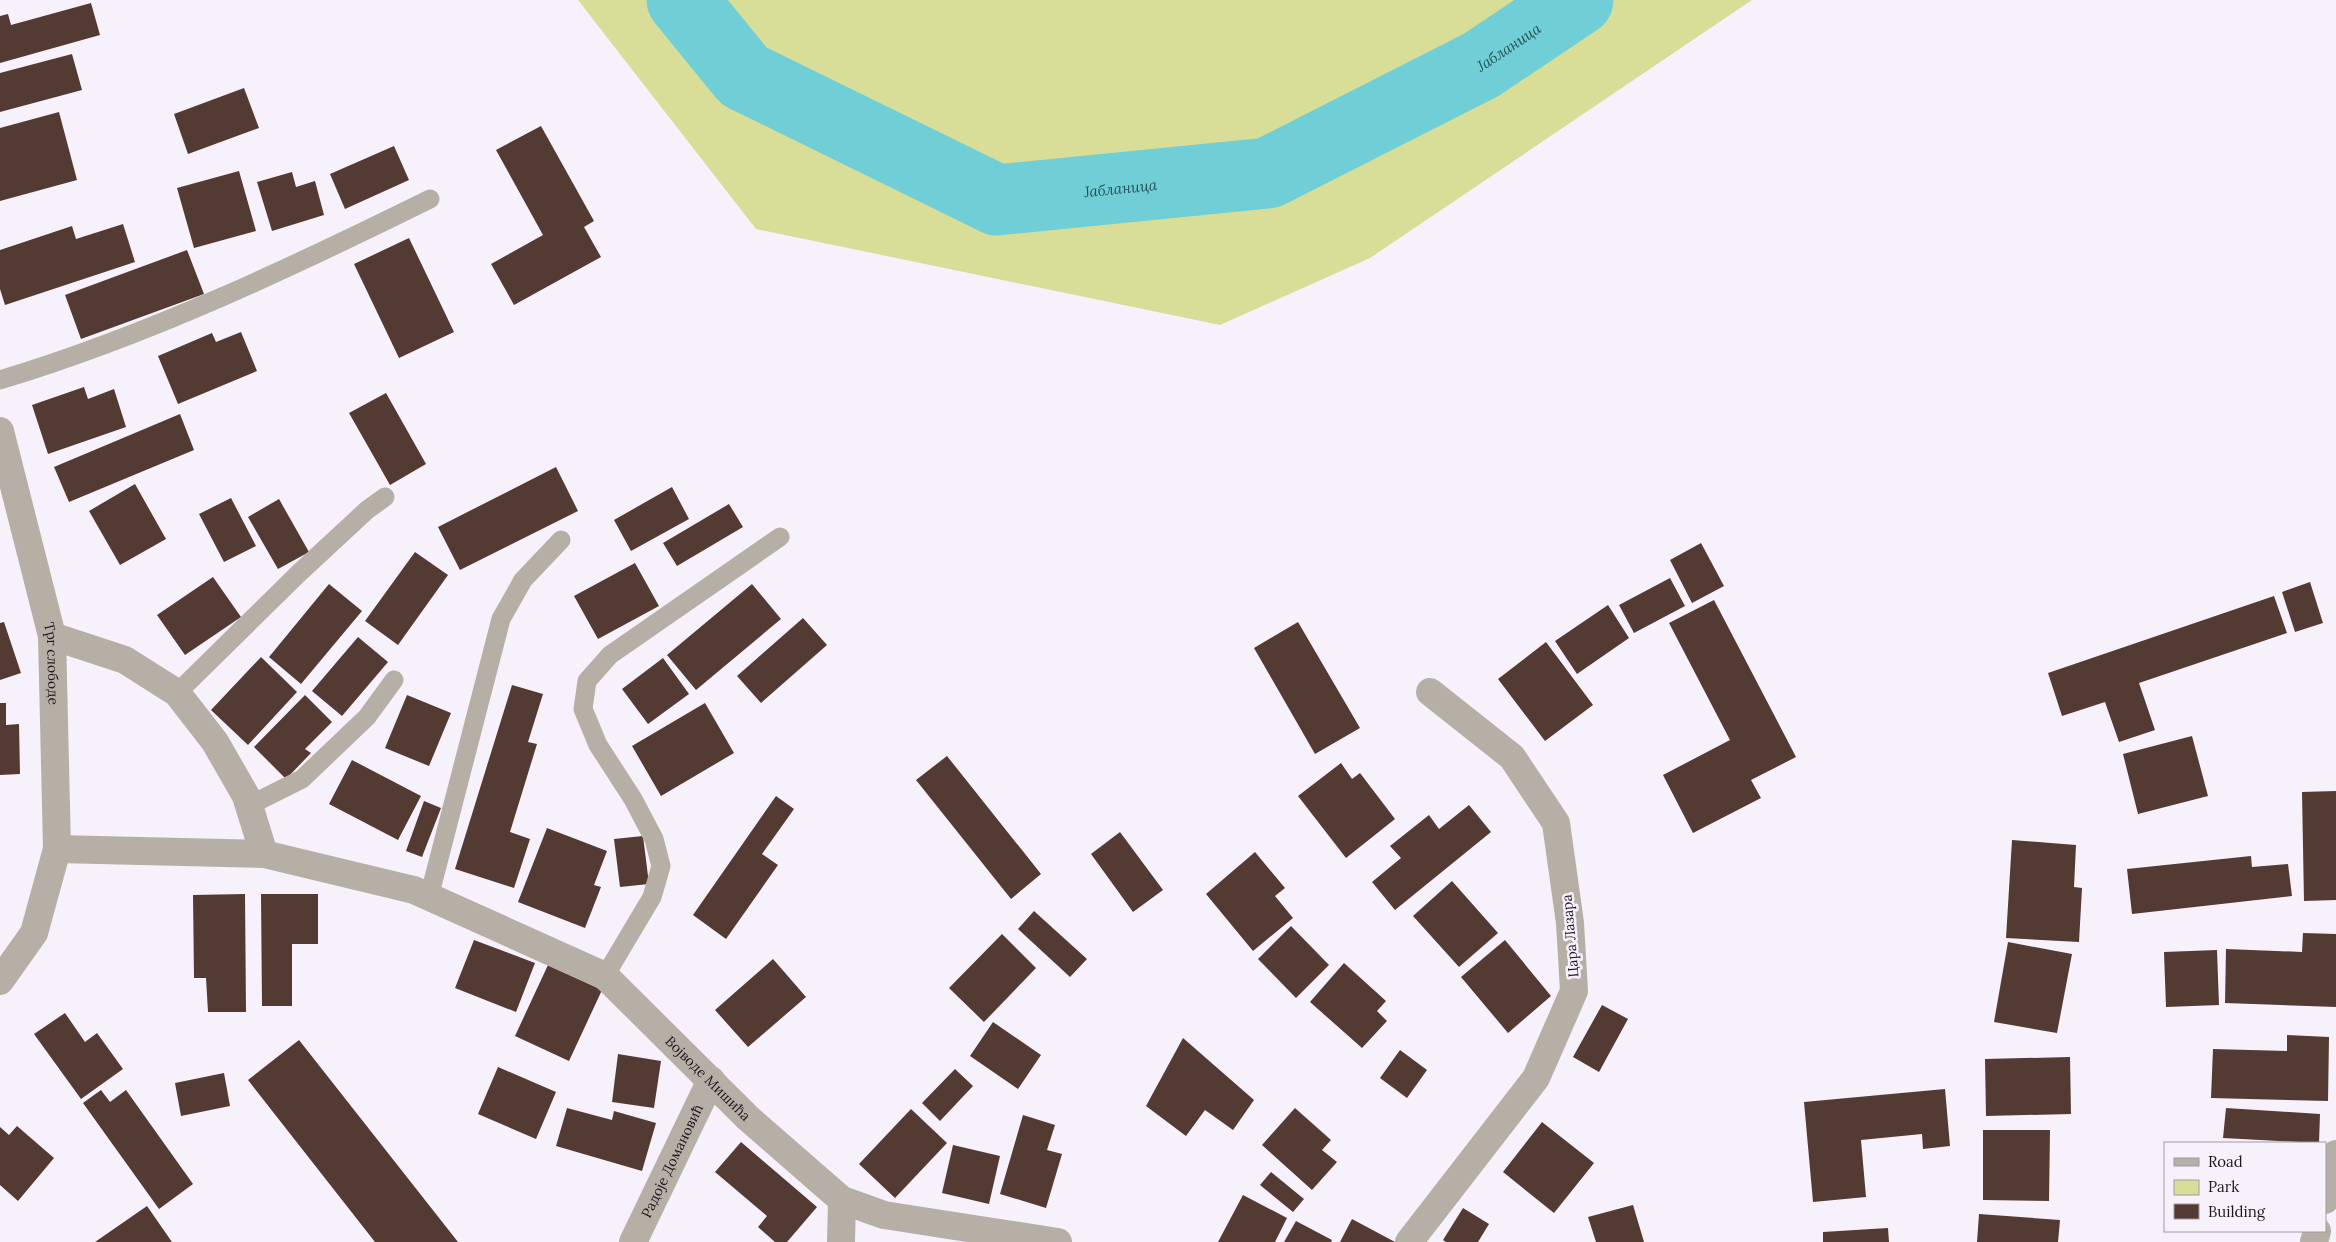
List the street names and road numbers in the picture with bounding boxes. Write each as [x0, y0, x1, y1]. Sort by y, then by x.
street label: Трг слободе [40, 620, 63, 706]
street label: Цара Лазара [1557, 894, 1583, 978]
street label: Војводе Мишића [661, 1032, 755, 1125]
street label: Радоје Домановић [637, 1101, 707, 1221]

